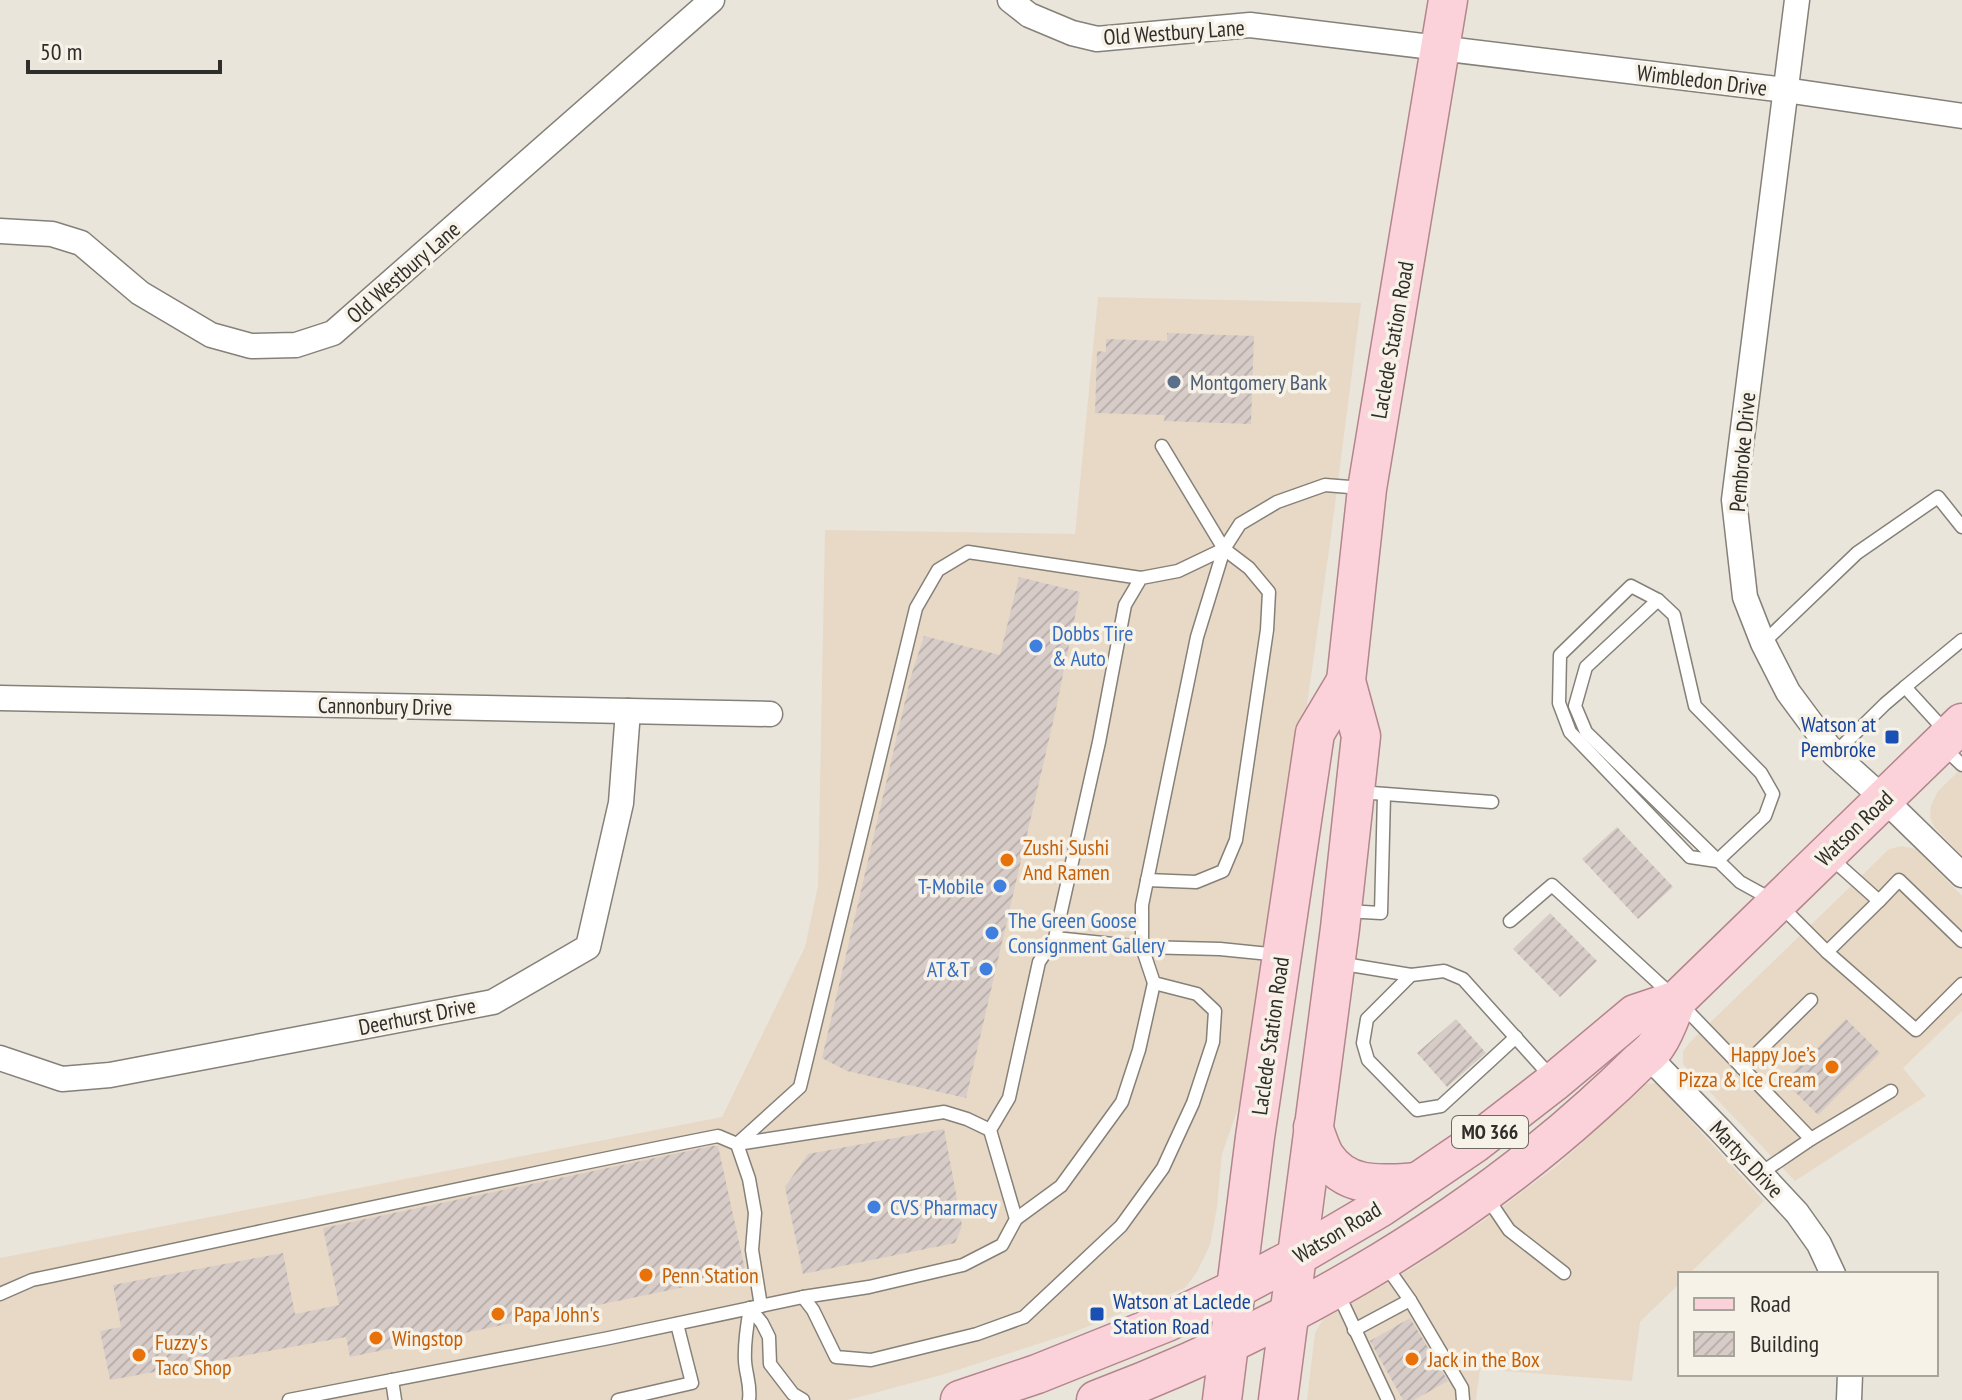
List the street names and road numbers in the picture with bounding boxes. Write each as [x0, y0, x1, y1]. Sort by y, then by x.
street label: Old Westbury Lane [1102, 13, 1246, 51]
street label: Wimbledon Drive [1635, 58, 1769, 102]
street label: Old Westbury Lane [340, 215, 466, 329]
street label: Laclede Station Road [1364, 259, 1420, 421]
street label: Pembroke Drive [1723, 391, 1761, 513]
street label: Cannonbury Drive [318, 691, 452, 721]
street label: Watson Road [1809, 784, 1899, 872]
street label: Laclede Station Road [1245, 955, 1295, 1117]
street label: Deerhurst Drive [356, 991, 478, 1041]
street label: Martys Drive [1704, 1114, 1790, 1204]
road number: MO 366 [1452, 1116, 1528, 1148]
street label: Watson Road [1288, 1195, 1386, 1269]

